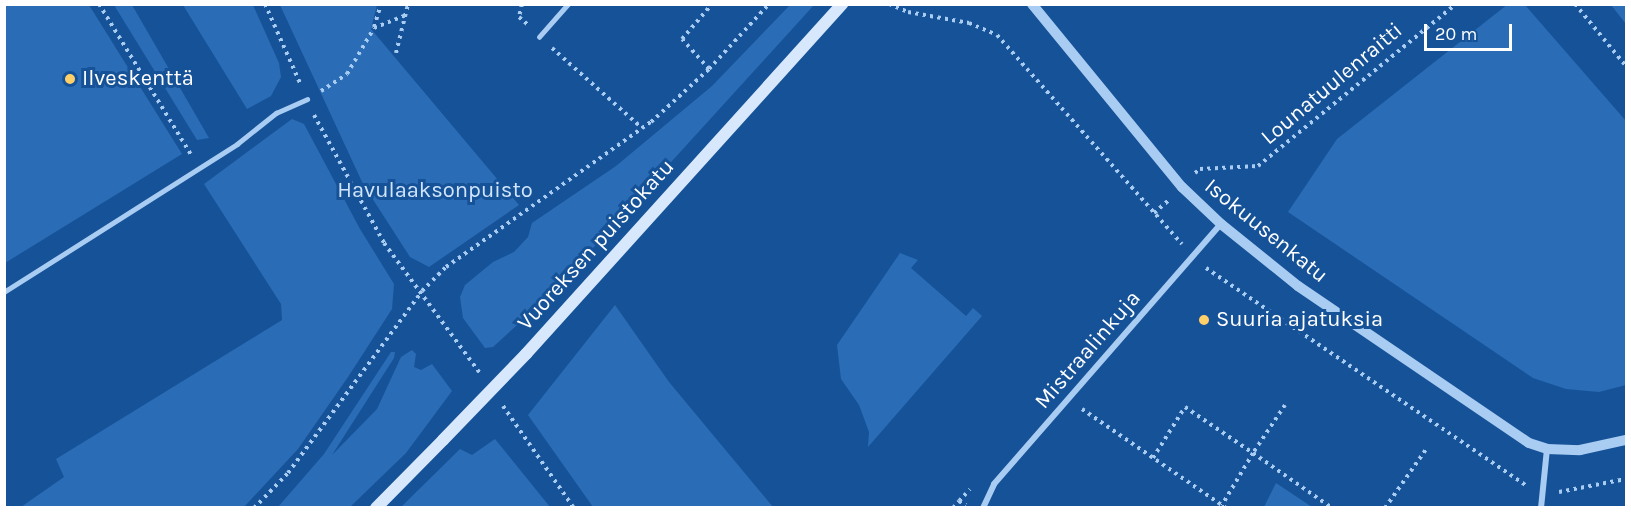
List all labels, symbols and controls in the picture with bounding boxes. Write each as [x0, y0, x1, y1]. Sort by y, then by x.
scale bar [1427, 12, 1516, 50]
street label: Lounatuulenraitti [1256, 17, 1408, 151]
text: 20 m [1435, 23, 1477, 45]
place label: Ilveskenttä [82, 66, 194, 92]
marker: Ilveskenttä [63, 72, 77, 86]
street label: Vuoreksen puistokatu [512, 154, 680, 336]
street label: Isokuusenkatu [1199, 173, 1333, 289]
park label: Havulaaksonpuisto [337, 178, 533, 204]
street label: Mistraalinkuja [1030, 286, 1146, 414]
place label: Suuria ajatuksia [1216, 307, 1383, 333]
marker: Suuria ajatuksia [1197, 313, 1211, 327]

